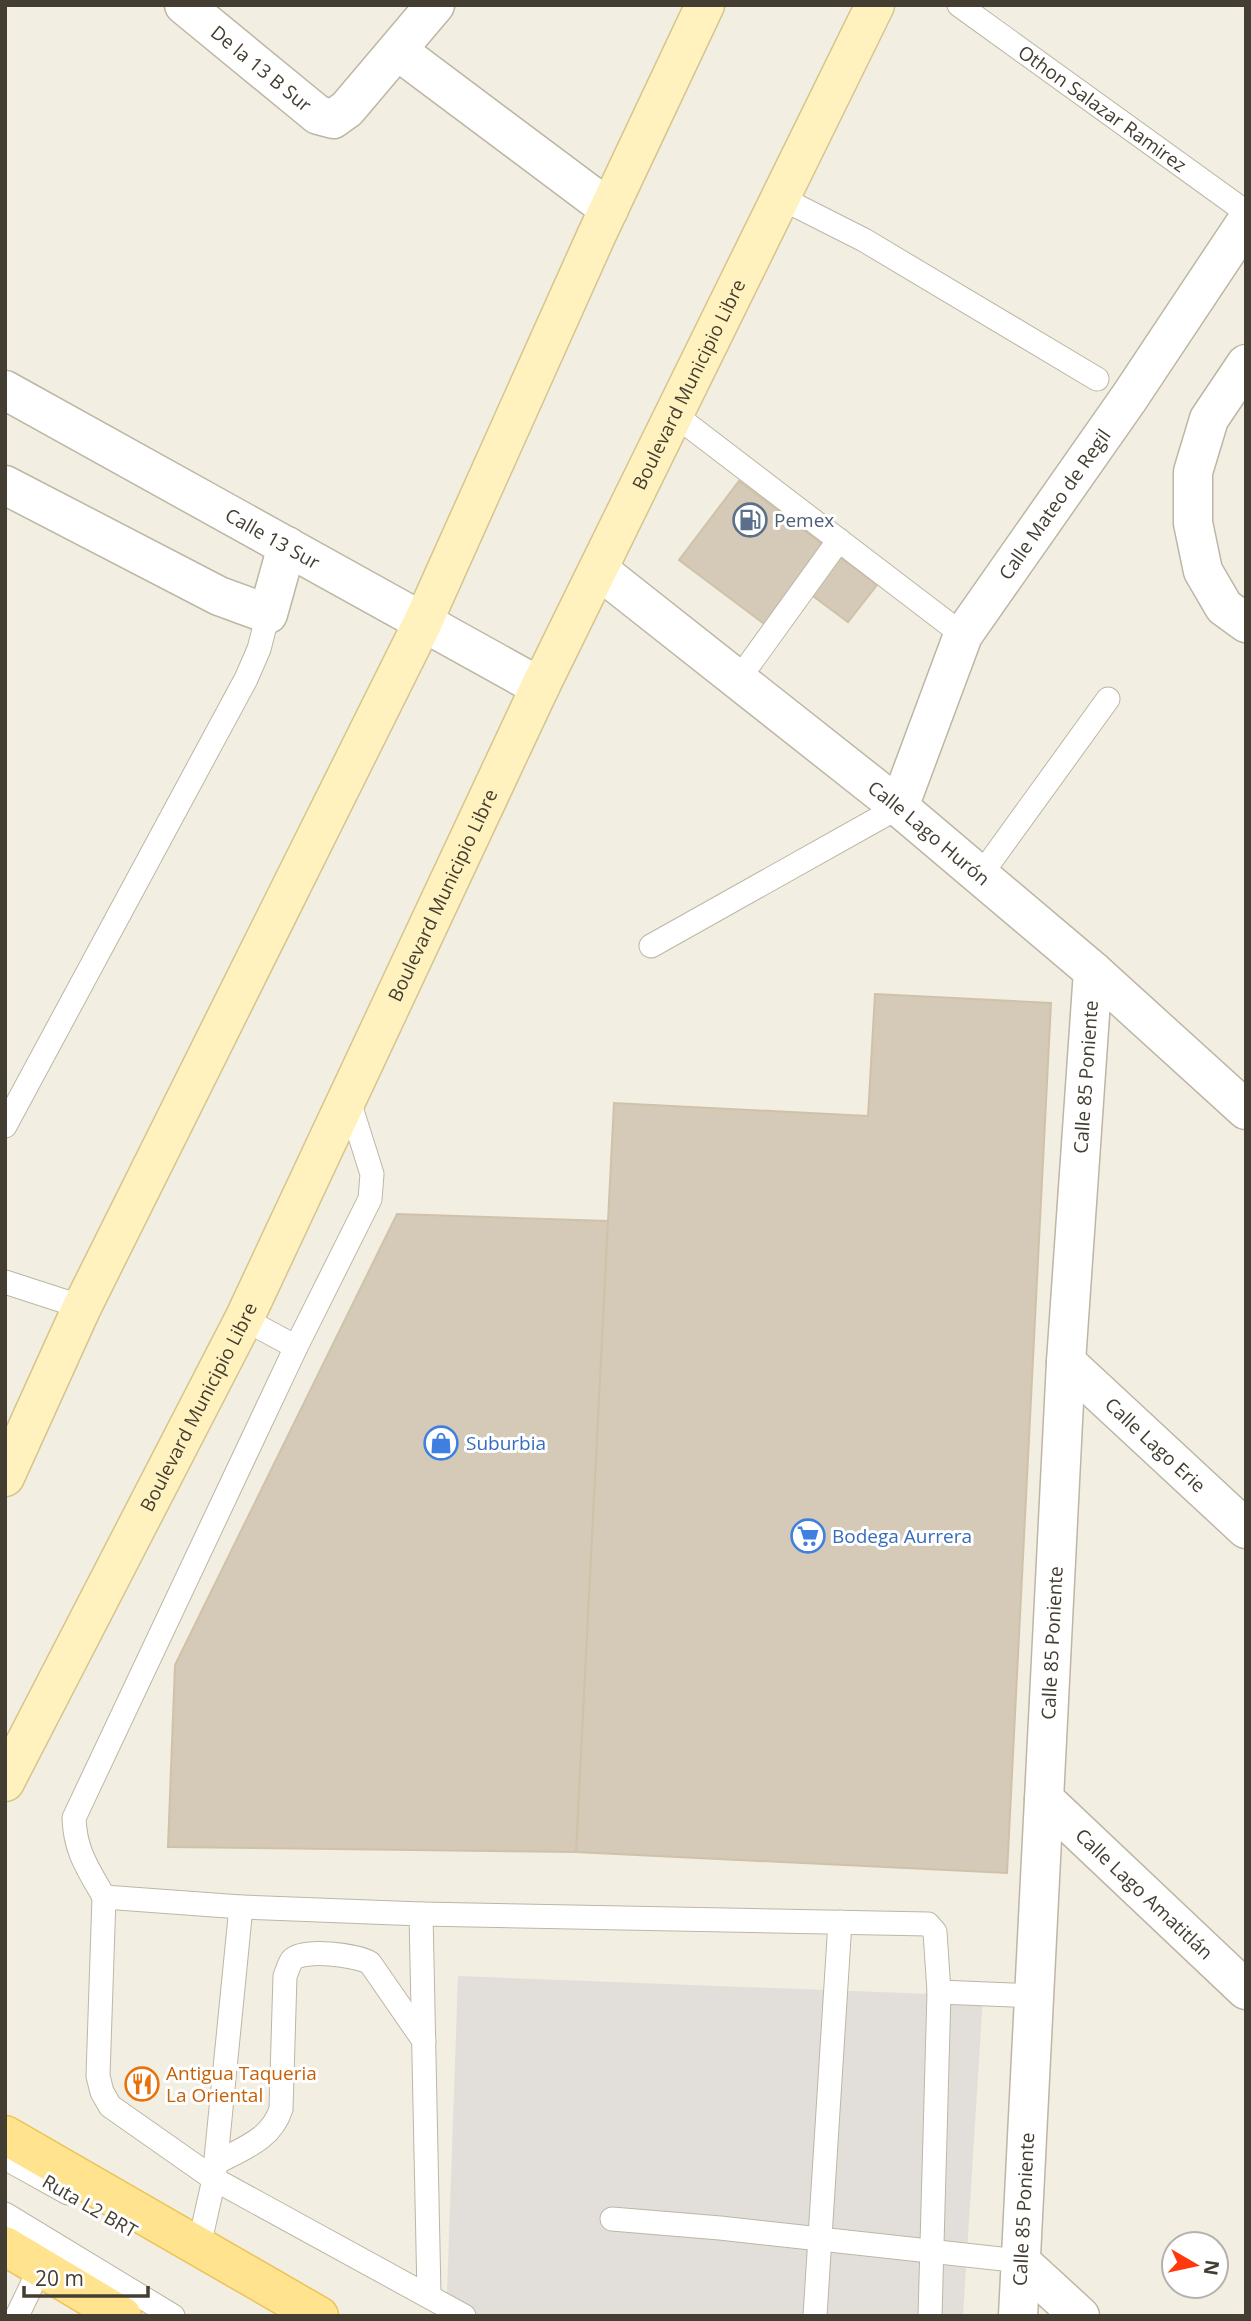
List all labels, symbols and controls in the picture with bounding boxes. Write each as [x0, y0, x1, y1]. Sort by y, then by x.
street label: De la 13 B Sur [205, 19, 317, 118]
street label: Othon Salazar Ramirez [1013, 39, 1192, 178]
street label: Boulevard Municipio Libre [626, 275, 751, 494]
street label: Calle Mateo de Regil [993, 424, 1116, 585]
fuel station icon: Pemex [731, 501, 769, 539]
street label: Calle 13 Sur [221, 502, 325, 575]
place label: Pemex [774, 507, 834, 533]
street label: Calle Lago Hurón [863, 774, 996, 891]
street label: Boulevard Municipio Libre [382, 785, 503, 1006]
street label: Calle 85 Poniente [1067, 999, 1104, 1154]
street label: Boulevard Municipio Libre [134, 1298, 263, 1516]
street label: Calle Lago Erie [1099, 1392, 1211, 1498]
shop icon: Suburbia [422, 1424, 460, 1462]
place label: Suburbia [466, 1430, 546, 1456]
supermarket icon: Bodega Aurrera [789, 1517, 827, 1555]
place label: Bodega Aurrera [832, 1523, 972, 1549]
street label: Calle 85 Poniente [1035, 1566, 1069, 1720]
street label: Calle Lago Amatitlán [1070, 1822, 1219, 1965]
place label: Antigua Taqueria La Oriental [166, 2060, 317, 2108]
restaurant icon: Antigua Taqueria La Oriental [123, 2065, 161, 2103]
street label: Calle 85 Poniente [1007, 2132, 1040, 2286]
street label: Ruta L2 BRT [38, 2168, 143, 2244]
north arrow [1160, 2230, 1230, 2300]
scale bar [24, 2254, 149, 2298]
text: N [1198, 2258, 1226, 2277]
text: 20 m [35, 2264, 84, 2292]

